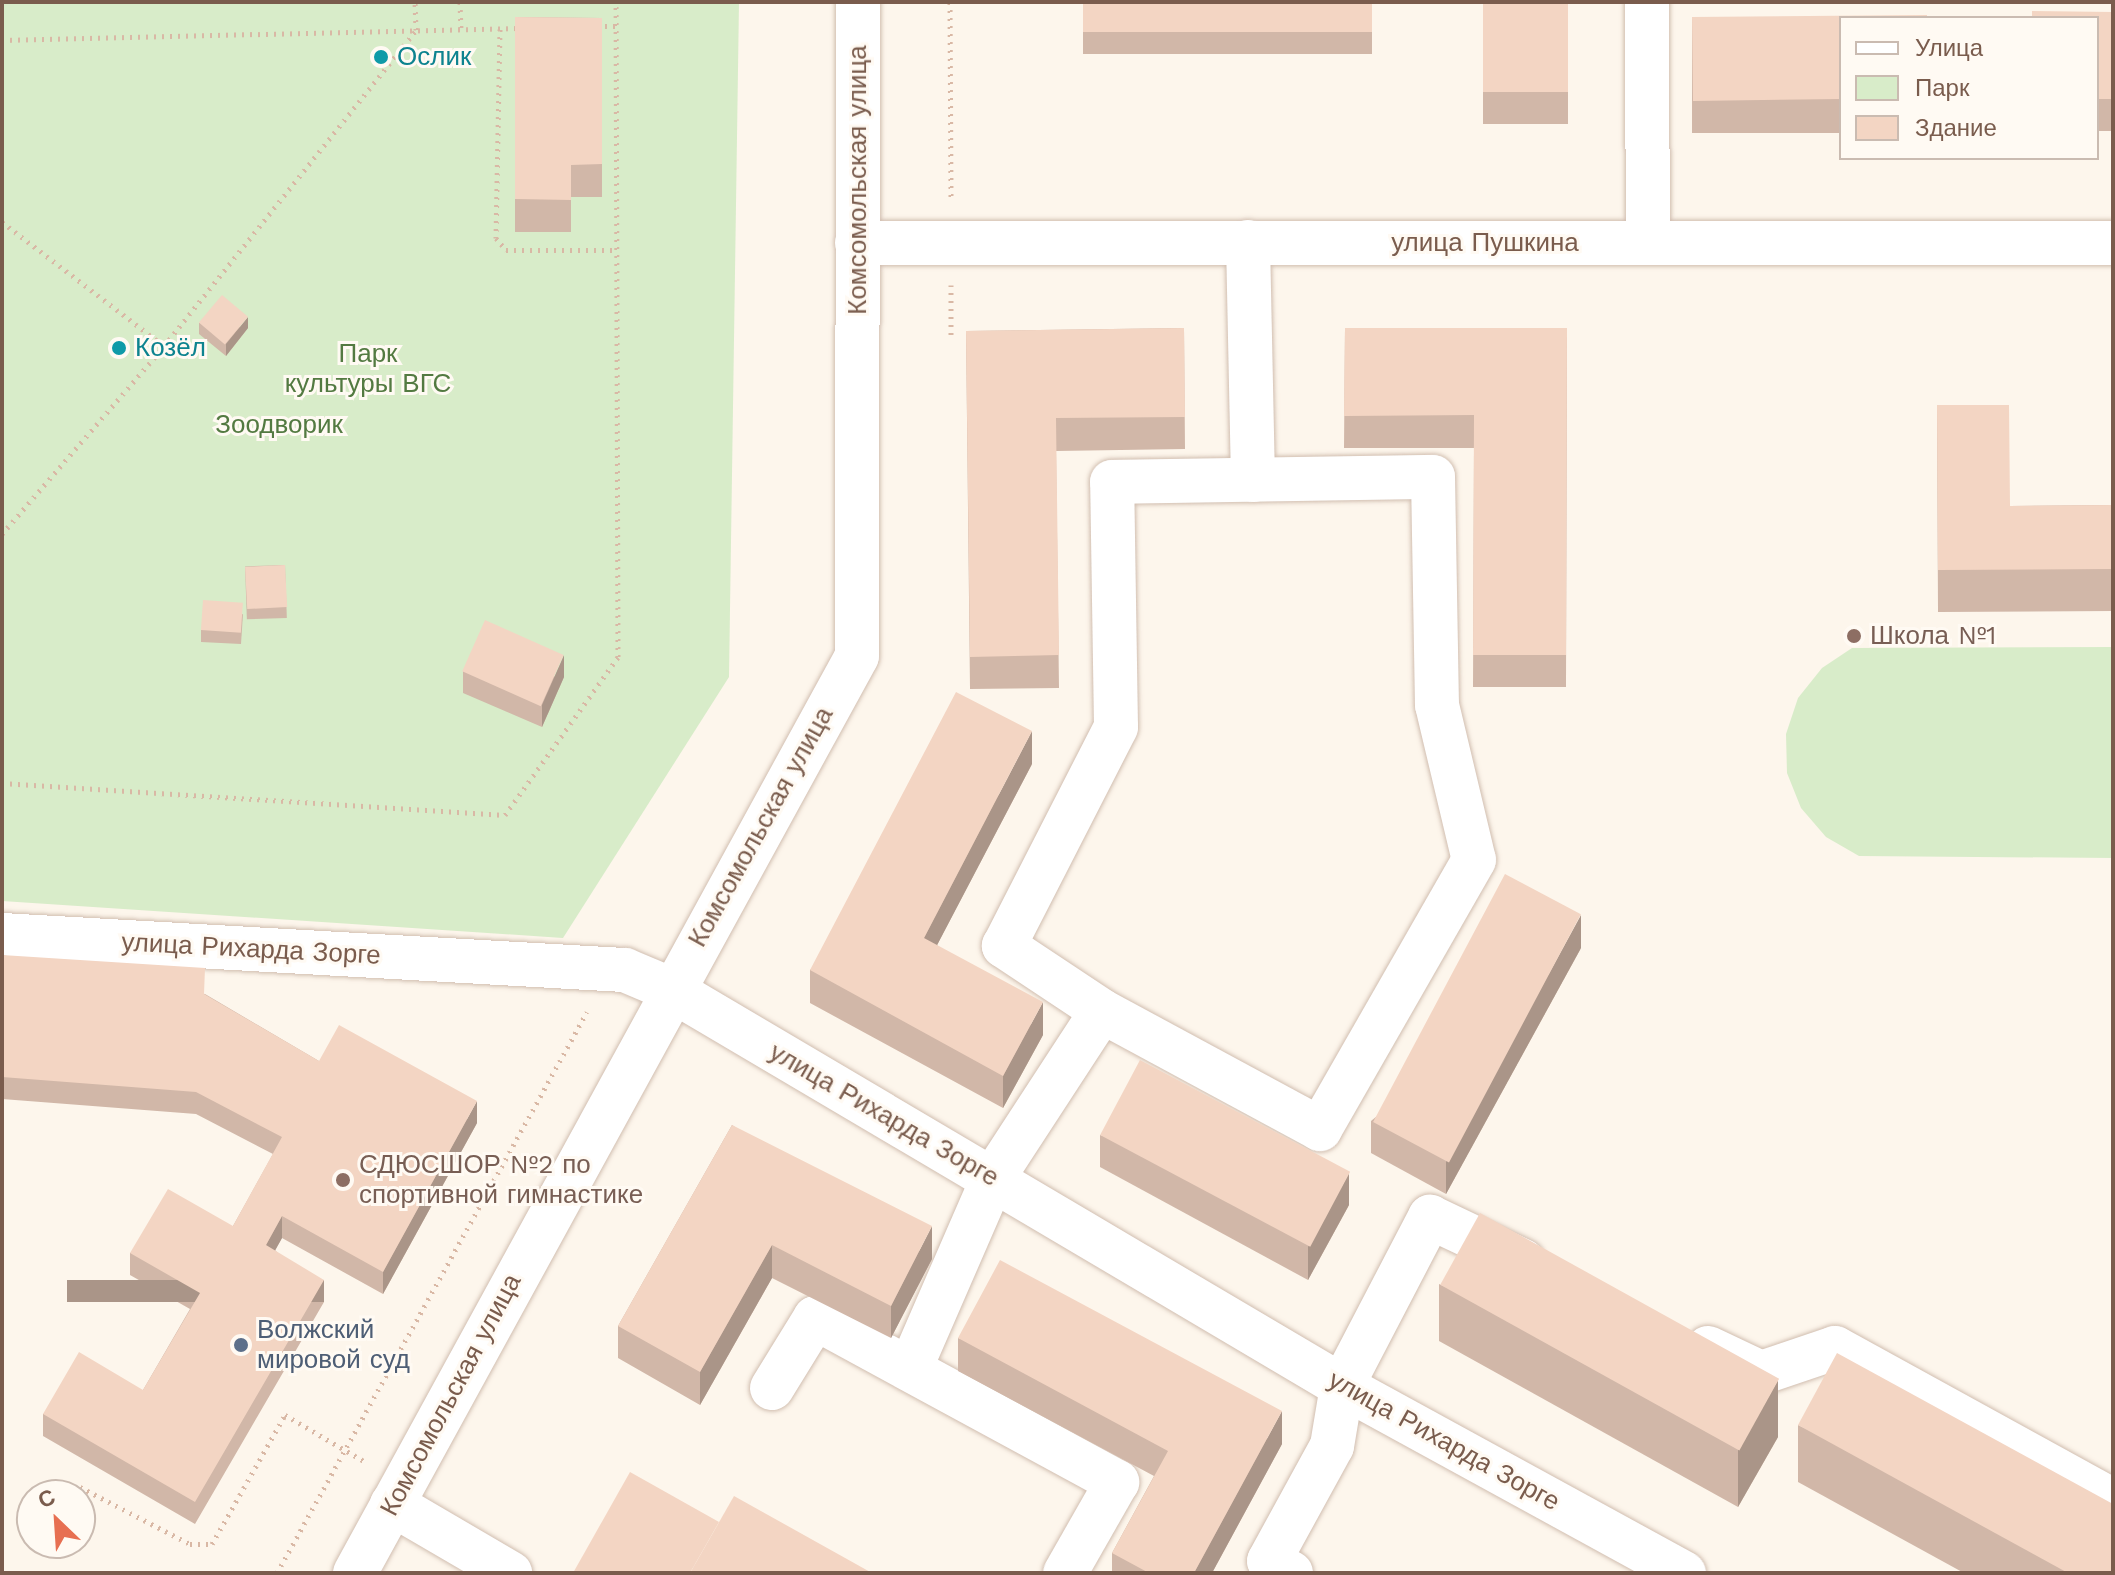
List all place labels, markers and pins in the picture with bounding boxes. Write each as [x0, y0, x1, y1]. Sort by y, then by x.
place label: Ослик [397, 41, 471, 73]
marker: Ослик [372, 48, 390, 66]
place label: Козёл [135, 332, 206, 364]
marker: Козёл [110, 339, 128, 357]
place label: Школа №1 [1870, 620, 1996, 652]
marker: Школа №1 [1845, 627, 1863, 645]
place label: СДЮСШОР №2 по спортивной гимнастике [359, 1149, 643, 1210]
marker: СДЮСШОР №2 по спортивной гимнастике [334, 1171, 352, 1189]
place label: Волжский мировой суд [257, 1314, 410, 1376]
marker: Волжский мировой суд [232, 1336, 250, 1354]

